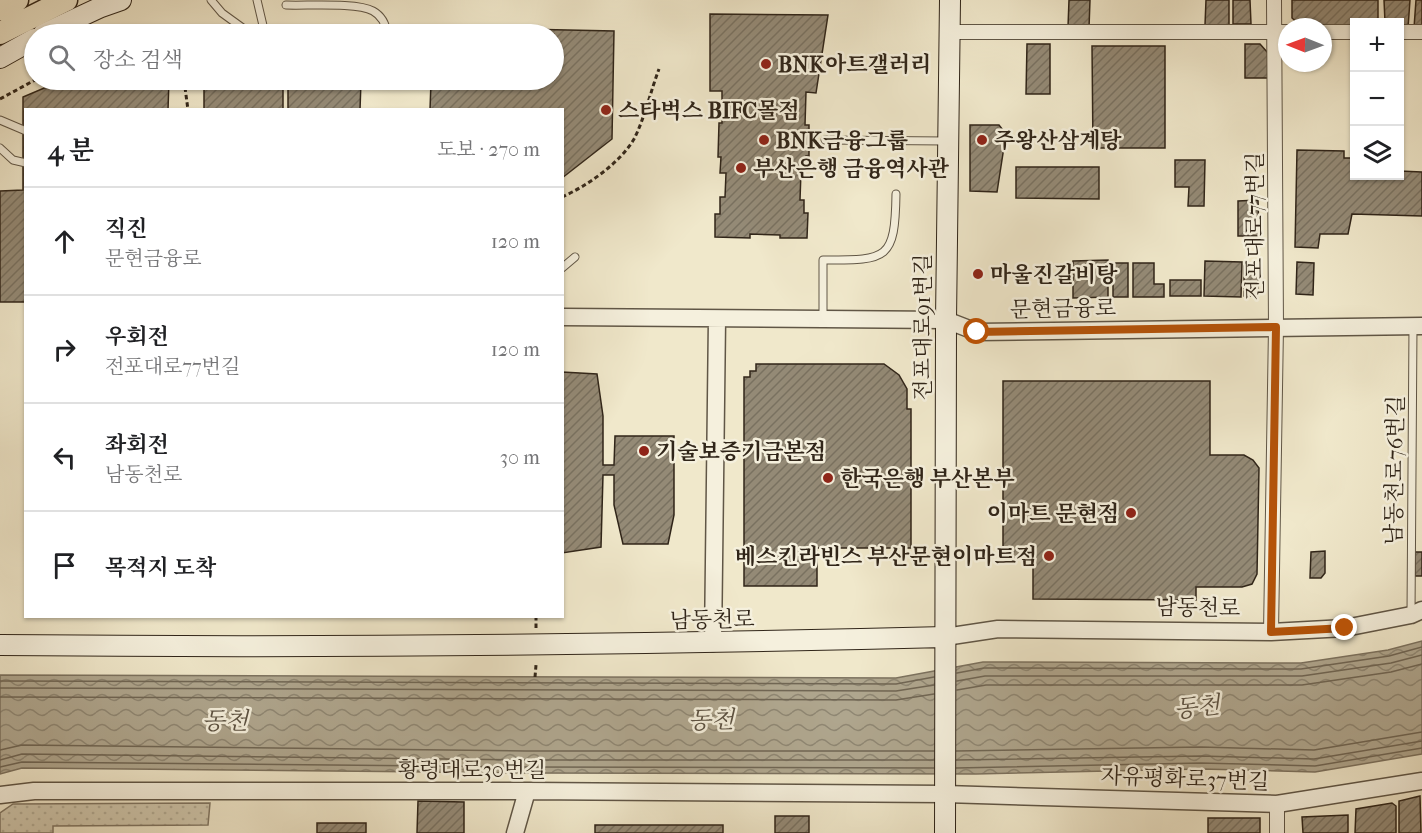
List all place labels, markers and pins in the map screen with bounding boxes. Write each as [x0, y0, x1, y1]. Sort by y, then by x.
place label: BNK아트갤러리 [778, 52, 931, 78]
marker: BNK아트갤러리 [759, 57, 773, 71]
place label: 스타벅스 BIFC몰점 [618, 98, 800, 124]
marker: 스타벅스 BIFC몰점 [599, 103, 613, 117]
place label: BNK금융그룹 [776, 128, 908, 154]
place label: 주왕산삼계탕 [994, 128, 1122, 154]
marker: BNK금융그룹 [757, 133, 771, 147]
marker: 주왕산삼계탕 [975, 133, 989, 147]
place label: 부산은행 금융역사관 [753, 156, 950, 182]
marker: 부산은행 금융역사관 [734, 161, 748, 175]
place label: 마울진갈비탕 [990, 262, 1118, 288]
marker: 마울진갈비탕 [971, 267, 985, 281]
place label: 기술보증기금본점 [656, 439, 826, 465]
marker: 기술보증기금본점 [637, 444, 651, 458]
place label: 한국은행 부산본부 [840, 466, 1015, 492]
marker: 한국은행 부산본부 [821, 471, 835, 485]
place label: 이마트 문현점 [987, 501, 1119, 527]
marker: 이마트 문현점 [1124, 506, 1138, 520]
place label: 베스킨라빈스 부산문현이마트점 [735, 544, 1037, 570]
marker: 베스킨라빈스 부산문현이마트점 [1042, 549, 1056, 563]

